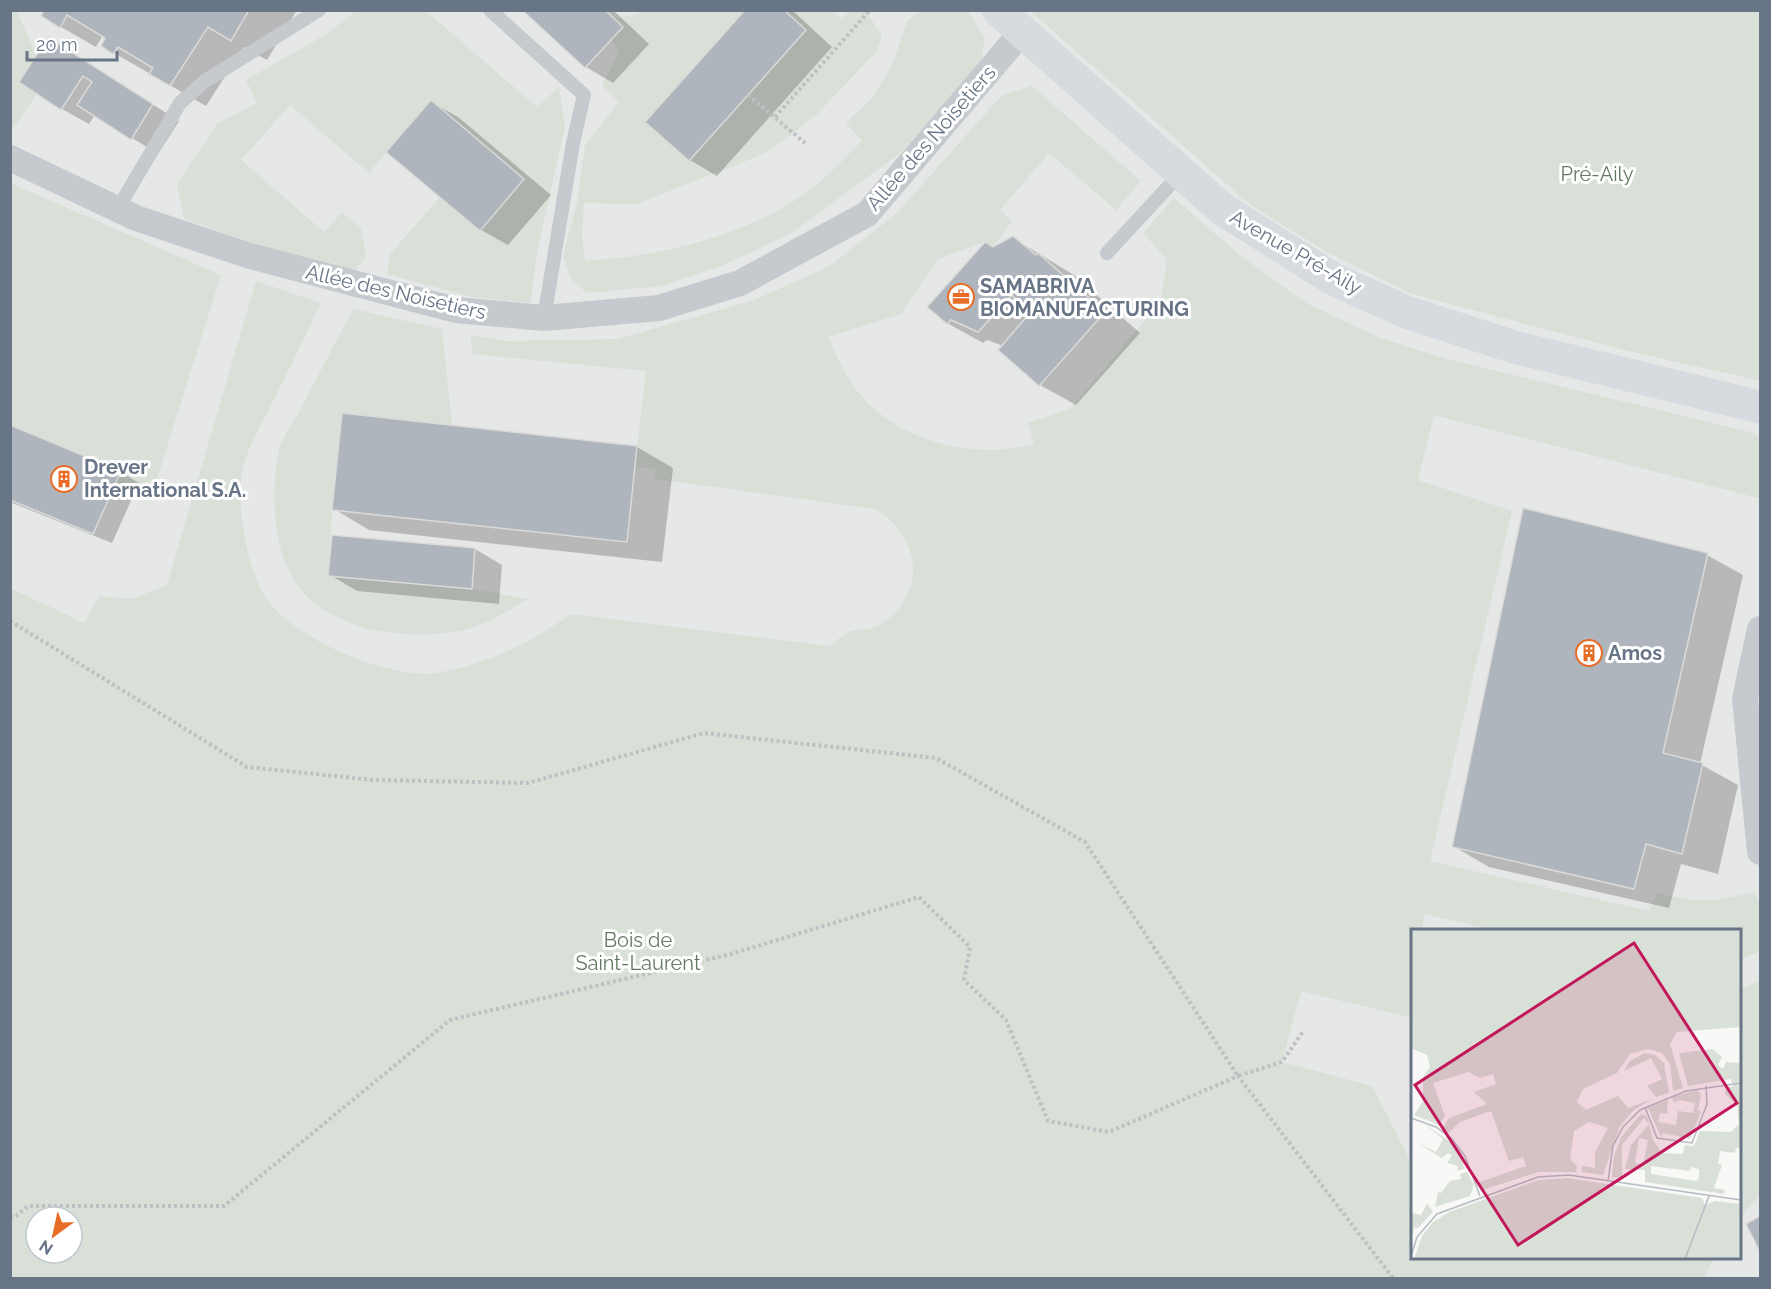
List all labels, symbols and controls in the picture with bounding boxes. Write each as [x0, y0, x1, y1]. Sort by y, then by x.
scale bar [27, 24, 117, 62]
text: 20 m [36, 34, 78, 55]
street label: Allée des Noisetiers [862, 61, 1000, 215]
park label: Pré-Aily [1560, 162, 1634, 186]
street label: Avenue Pré-Aily [1226, 205, 1366, 300]
street label: Allée des Noisetiers [304, 260, 488, 324]
place label: SAMABRIVA BIOMANUFACTURING [980, 274, 1189, 321]
office icon: SAMABRIVA BIOMANUFACTURING [946, 282, 976, 312]
place label: Drever International S.A. [84, 455, 246, 502]
building icon: Drever International S.A. [49, 464, 79, 494]
building icon: Amos [1574, 638, 1604, 668]
place label: Amos [1608, 641, 1662, 665]
park label: Bois de Saint-Laurent [575, 928, 701, 975]
inset map [1411, 929, 1741, 1259]
north arrow [24, 1205, 84, 1265]
text: N [36, 1236, 56, 1258]

